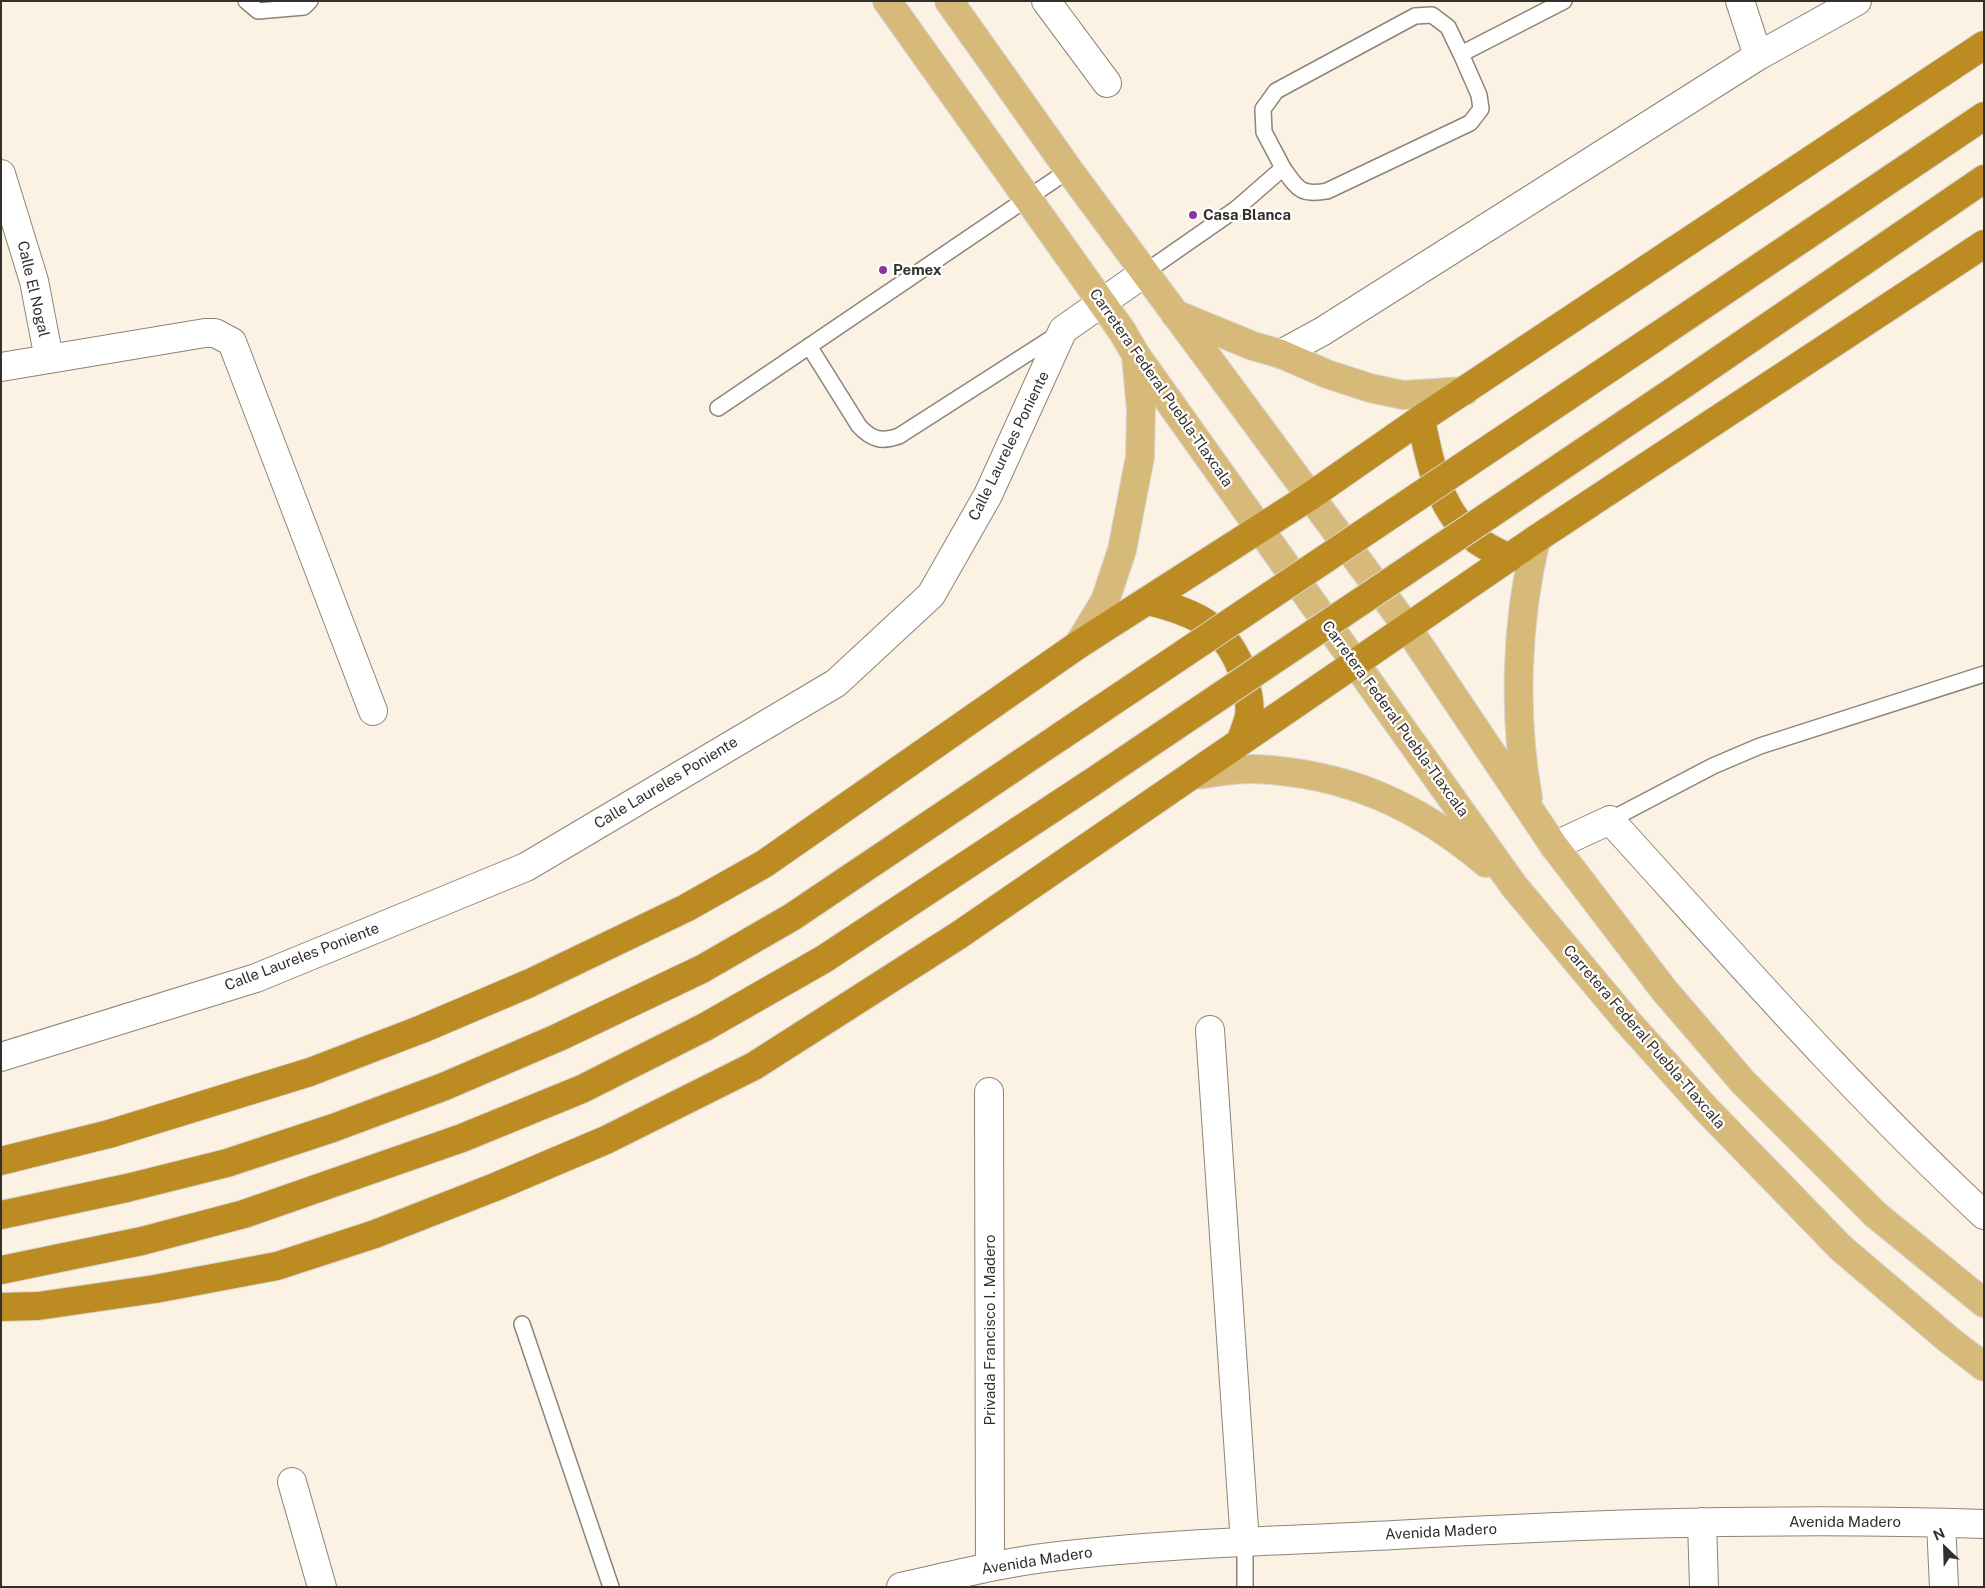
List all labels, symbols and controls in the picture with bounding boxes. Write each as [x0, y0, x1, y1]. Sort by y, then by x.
place label: Casa Blanca [1203, 206, 1291, 224]
marker: Casa Blanca [1187, 209, 1199, 221]
street label: Calle El Nogal [13, 239, 53, 339]
place label: Pemex [893, 261, 941, 279]
marker: Pemex [877, 264, 889, 276]
street label: Carretera Federal Puebla-Tlaxcala [1085, 286, 1237, 490]
street label: Calle Laureles Poniente [965, 368, 1053, 524]
street label: Carretera Federal Puebla-Tlaxcala [1318, 618, 1472, 820]
street label: Calle Laureles Poniente [591, 733, 741, 833]
street label: Calle Laureles Poniente [222, 919, 382, 995]
street label: Carretera Federal Puebla-Tlaxcala [1559, 941, 1729, 1133]
street label: Privada Francisco I. Madero [981, 1234, 999, 1426]
street label: Avenida Madero [1789, 1513, 1901, 1531]
street label: Avenida Madero [1385, 1520, 1497, 1544]
north arrow [1920, 1523, 1970, 1573]
text: N [1931, 1525, 1947, 1544]
street label: Avenida Madero [980, 1543, 1094, 1579]

